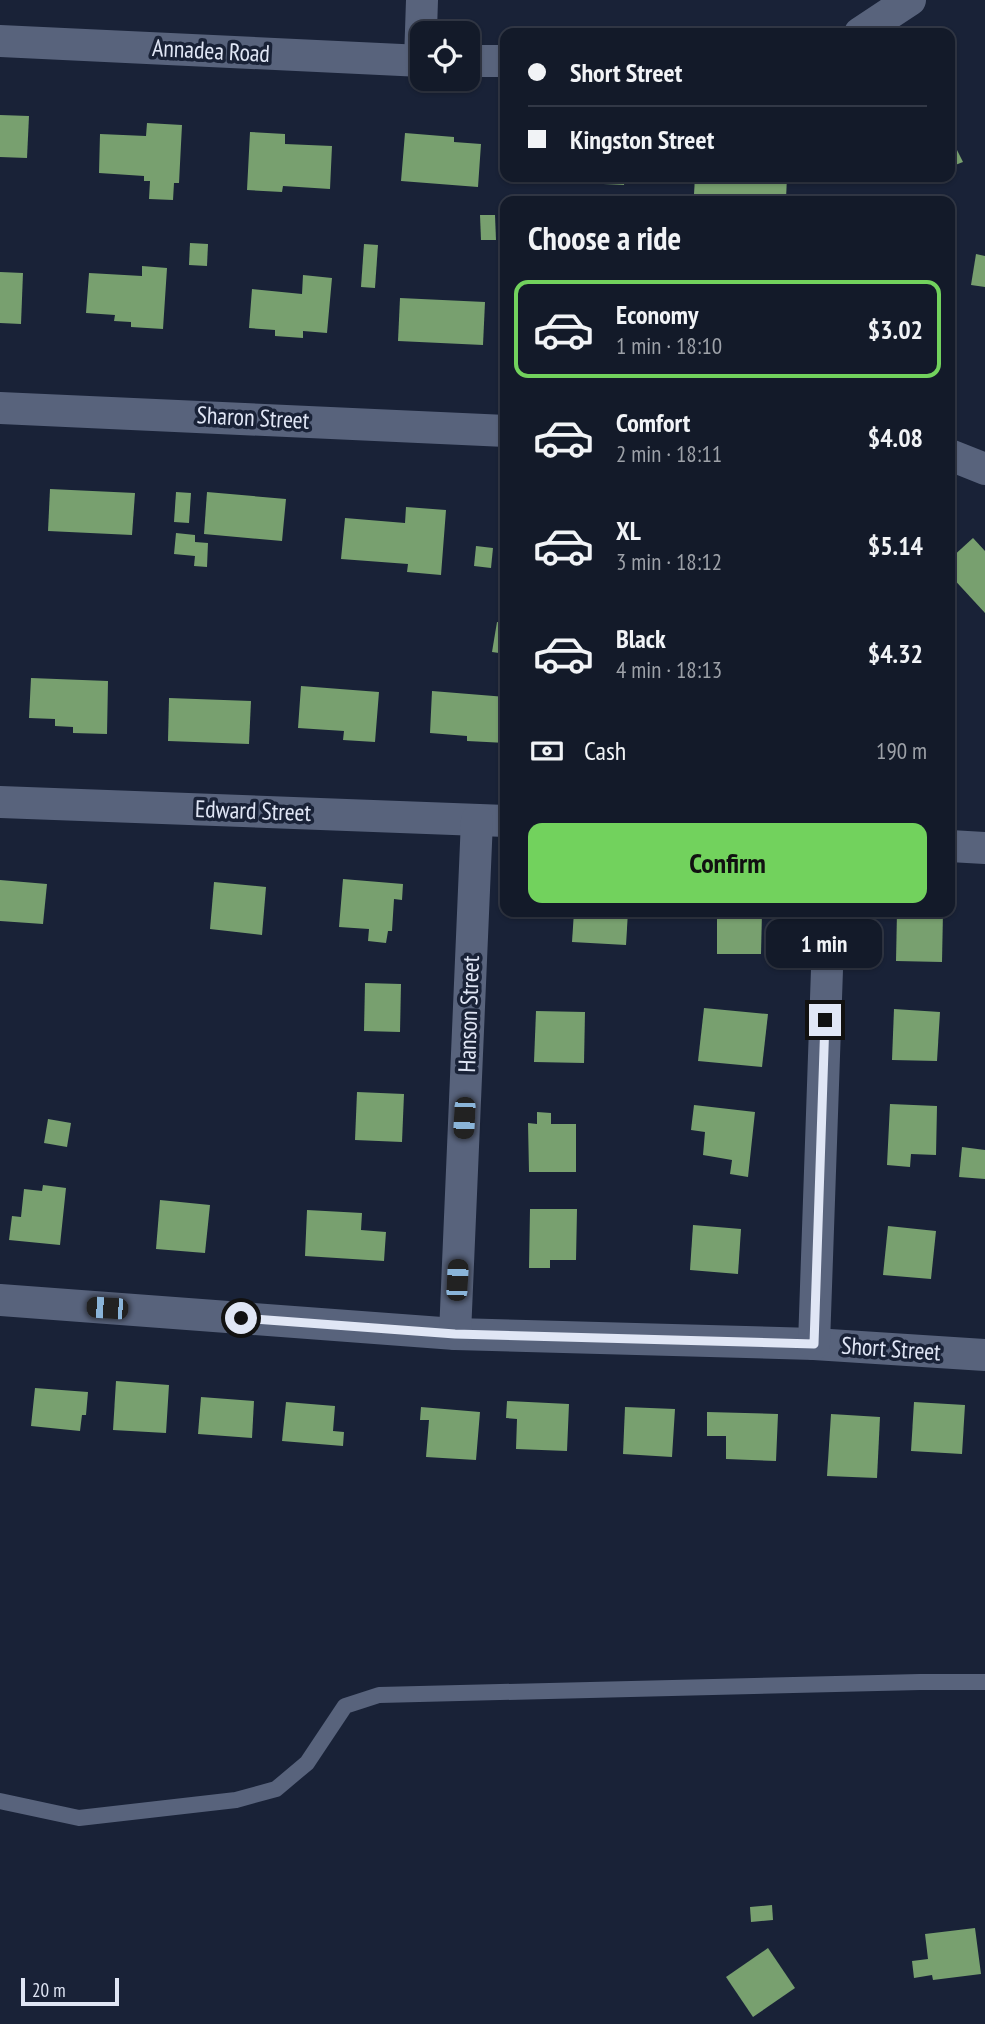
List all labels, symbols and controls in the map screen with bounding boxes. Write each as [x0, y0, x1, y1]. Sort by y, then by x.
map controls [410, 21, 480, 91]
button: locate [410, 21, 480, 91]
street label: Annadea Road [151, 32, 271, 69]
text: Short Street [570, 56, 682, 89]
text: Kingston Street [570, 123, 714, 156]
text: Choose a ride [528, 217, 681, 259]
icon: car [532, 298, 595, 361]
text: Economy [616, 298, 698, 331]
text: $3.02 [868, 313, 923, 346]
text: 1 min · 18:10 [616, 331, 722, 360]
street label: Sharon Street [196, 399, 310, 436]
icon: car [532, 406, 595, 469]
text: Comfort [616, 406, 690, 439]
text: $4.08 [868, 421, 923, 454]
text: 2 min · 18:11 [616, 439, 722, 468]
icon: car [532, 514, 595, 577]
text: XL [616, 514, 641, 547]
text: $5.14 [868, 529, 923, 562]
text: 3 min · 18:12 [616, 547, 722, 576]
icon: car [532, 622, 595, 685]
text: Black [616, 622, 666, 655]
text: $4.32 [868, 637, 923, 670]
text: 4 min · 18:13 [616, 655, 722, 684]
icon: cash [528, 732, 566, 770]
text: Cash [584, 734, 626, 767]
text: 190 m [876, 736, 927, 765]
street label: Edward Street [194, 793, 312, 828]
button: Confirm [528, 823, 927, 903]
callout: 1 min [767, 918, 883, 968]
text: 1 min [801, 929, 847, 958]
street label: Hanson Street [451, 955, 486, 1073]
route end [809, 1004, 841, 1036]
car [453, 1096, 476, 1140]
car [446, 1258, 469, 1302]
car [86, 1296, 129, 1320]
route start [225, 1302, 257, 1334]
street label: Short Street [840, 1330, 942, 1367]
scale bar [21, 1975, 119, 2007]
text: 20 m [32, 1978, 66, 2002]

